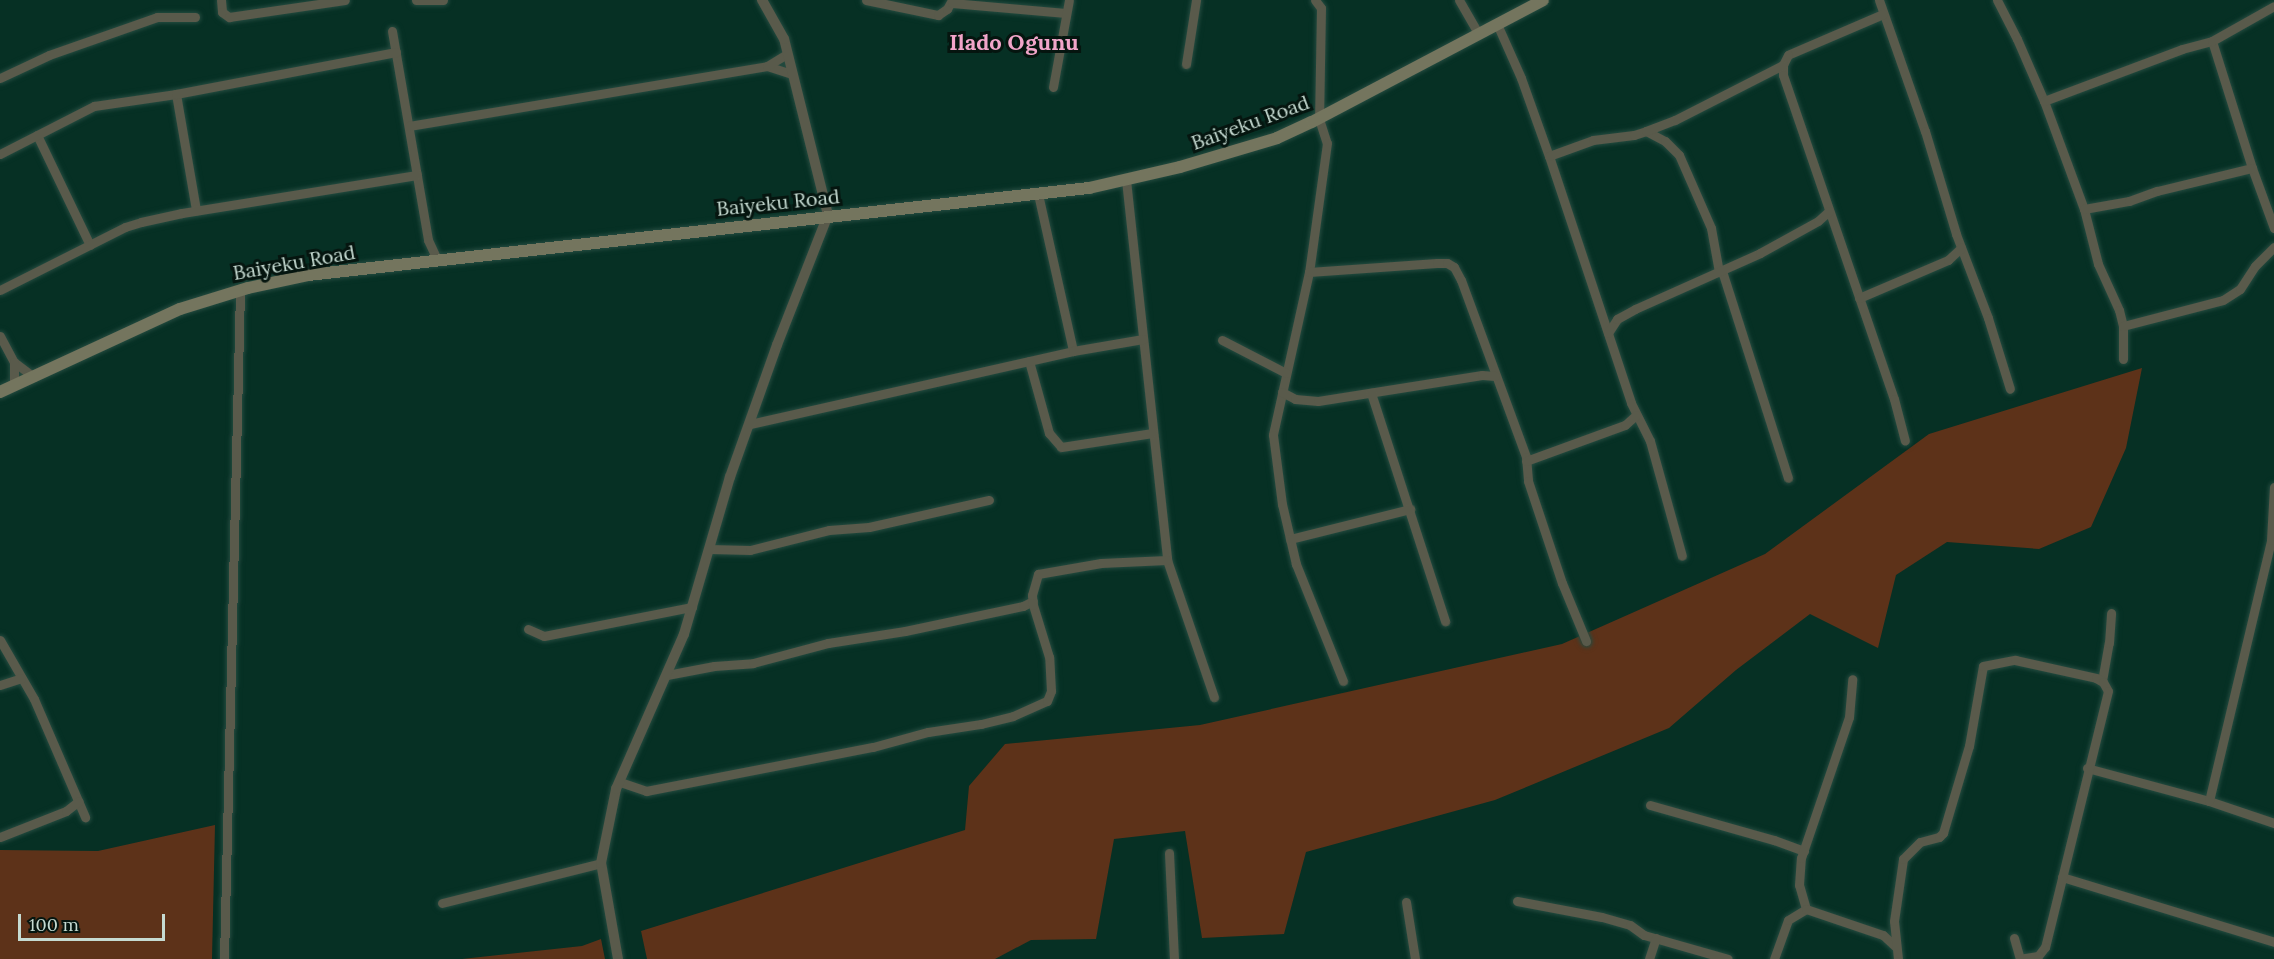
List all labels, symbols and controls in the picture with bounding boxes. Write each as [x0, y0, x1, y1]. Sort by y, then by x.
district label: Ilado Ogunu [949, 30, 1079, 56]
street label: Baiyeku Road [1188, 90, 1312, 154]
street label: Baiyeku Road [715, 184, 841, 220]
street label: Baiyeku Road [231, 239, 357, 285]
scale bar [21, 902, 168, 940]
text: 100 m [29, 913, 79, 936]

